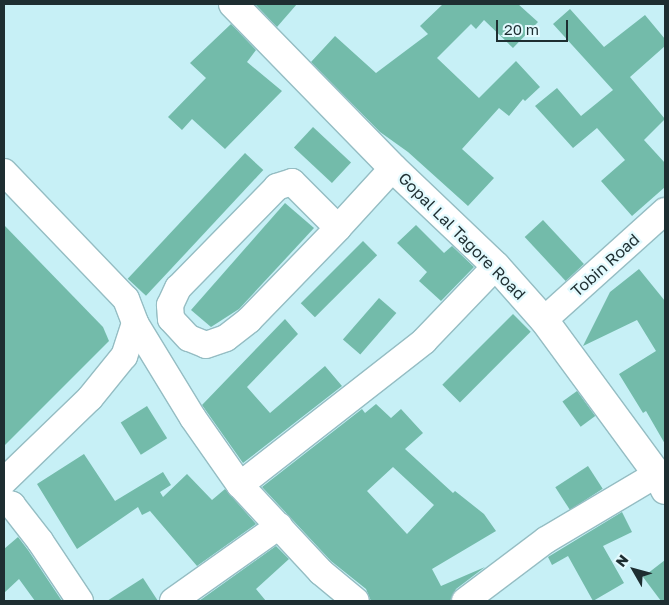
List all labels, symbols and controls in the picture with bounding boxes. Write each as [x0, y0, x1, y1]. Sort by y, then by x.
scale bar [499, 10, 572, 42]
text: 20 m [504, 20, 539, 38]
street label: Gopal Lal Tagore Road [394, 168, 530, 304]
street label: Tobin Road [567, 229, 643, 301]
north arrow [609, 545, 659, 595]
text: N [612, 551, 632, 570]

